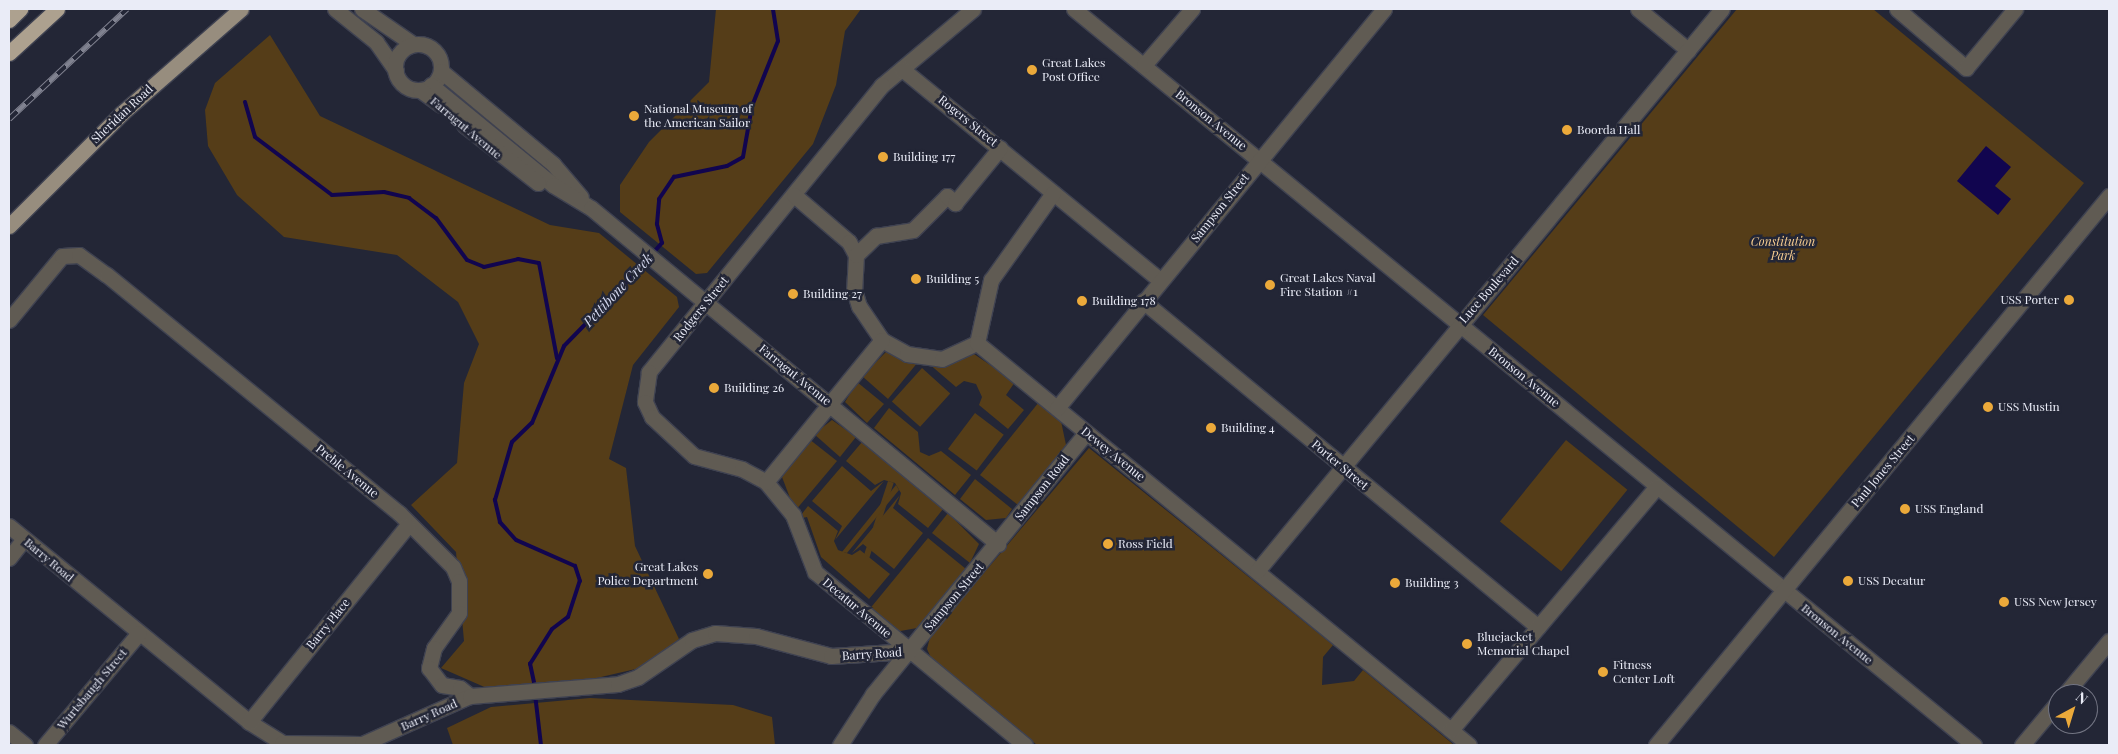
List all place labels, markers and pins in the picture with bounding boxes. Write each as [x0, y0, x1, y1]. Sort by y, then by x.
place label: Great Lakes Post Office [1042, 56, 1106, 84]
marker: Great Lakes Post Office [1026, 64, 1038, 76]
place label: National Museum of the American Sailor [644, 102, 752, 130]
marker: National Museum of the American Sailor [628, 110, 640, 122]
place label: Boorda Hall [1577, 123, 1641, 137]
marker: Boorda Hall [1561, 124, 1573, 136]
place label: Building 177 [893, 150, 955, 164]
marker: Building 177 [877, 151, 889, 163]
place label: Great Lakes Naval Fire Station #1 [1280, 271, 1376, 299]
place label: Building 5 [926, 272, 979, 286]
marker: Building 5 [910, 273, 922, 285]
marker: Great Lakes Naval Fire Station #1 [1264, 279, 1276, 291]
place label: Building 27 [803, 287, 862, 301]
marker: Building 27 [787, 288, 799, 300]
place label: USS Porter [2000, 293, 2059, 307]
place label: Building 178 [1092, 294, 1156, 308]
marker: USS Porter [2063, 294, 2075, 306]
marker: Building 178 [1076, 295, 1088, 307]
place label: Building 26 [724, 381, 784, 395]
marker: Building 26 [708, 382, 720, 394]
place label: USS Mustin [1998, 400, 2060, 414]
marker: USS Mustin [1982, 401, 1994, 413]
place label: Building 4 [1221, 421, 1275, 435]
marker: Building 4 [1205, 422, 1217, 434]
place label: USS England [1915, 502, 1983, 516]
marker: USS England [1899, 503, 1911, 515]
place label: Ross Field [1118, 537, 1173, 551]
marker: Ross Field [1102, 538, 1114, 550]
place label: Great Lakes Police Department [597, 560, 698, 588]
marker: Great Lakes Police Department [702, 568, 714, 580]
place label: USS Decatur [1858, 574, 1925, 588]
marker: USS Decatur [1842, 575, 1854, 587]
place label: Building 3 [1405, 576, 1459, 590]
marker: Building 3 [1389, 577, 1401, 589]
place label: USS New Jersey [2014, 595, 2097, 609]
marker: USS New Jersey [1998, 596, 2010, 608]
place label: Bluejacket Memorial Chapel [1477, 630, 1570, 658]
marker: Bluejacket Memorial Chapel [1461, 638, 1473, 650]
place label: Fitness Center Loft [1613, 658, 1675, 686]
marker: Fitness Center Loft [1597, 666, 1609, 678]

